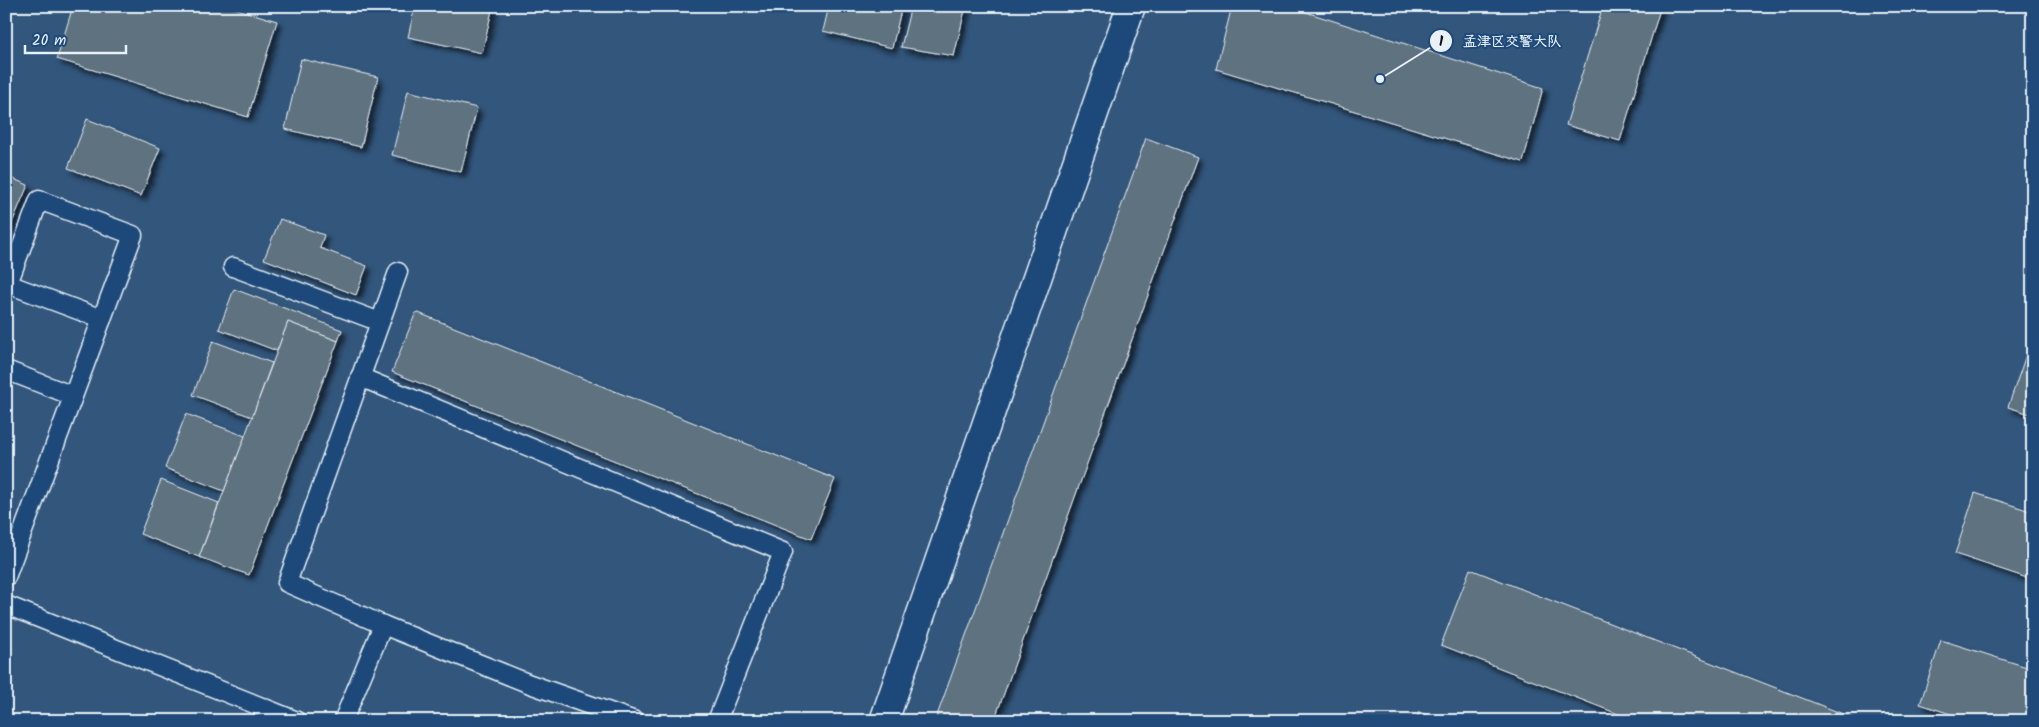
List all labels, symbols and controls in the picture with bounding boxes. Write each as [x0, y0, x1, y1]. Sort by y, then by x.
scale bar [25, 22, 126, 54]
callout: 孟津区交警大队 [1428, 26, 1571, 55]
text: 20 m [32, 29, 66, 53]
text: 1 [1439, 30, 1444, 54]
text: 孟津区交警大队 [1463, 31, 1561, 53]

